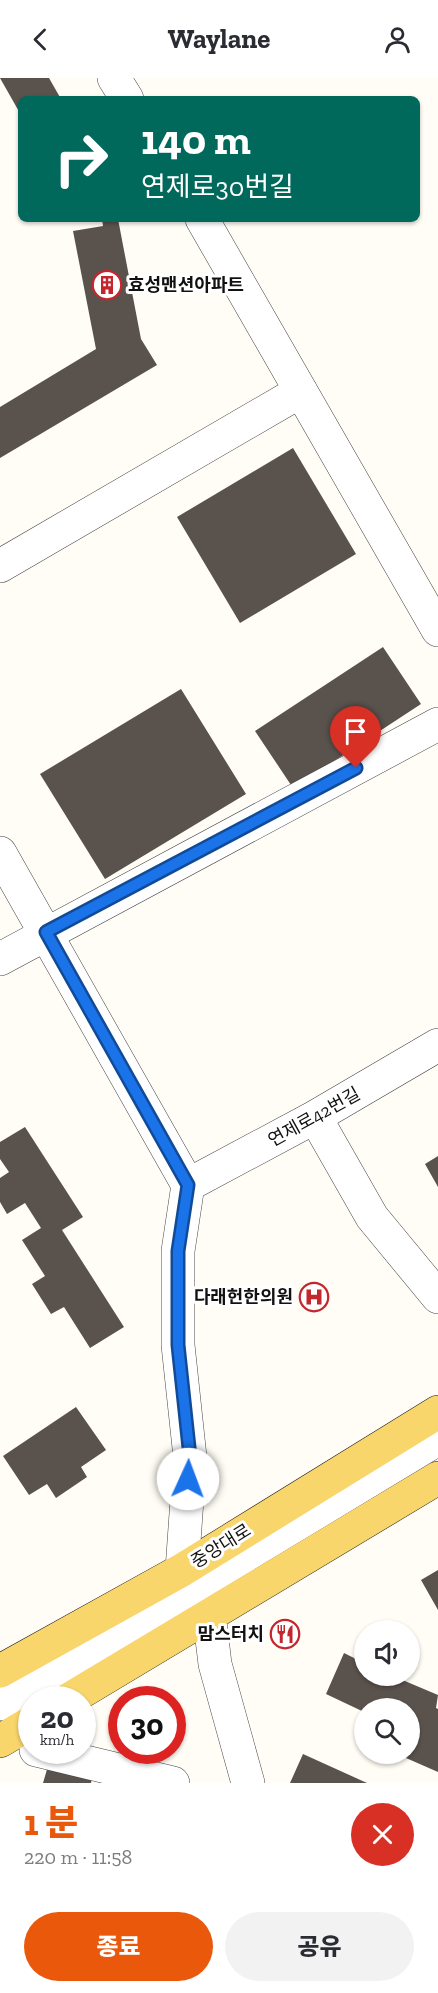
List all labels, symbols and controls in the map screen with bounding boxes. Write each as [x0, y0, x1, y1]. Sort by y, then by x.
icon: back [24, 23, 57, 56]
text: Waylane [168, 23, 270, 55]
icon: person [381, 23, 414, 56]
text: 140 m [141, 114, 251, 165]
icon: right [42, 120, 120, 198]
text: 연제로30번길 [141, 171, 294, 203]
building icon: 효성맨션아파트 [91, 269, 123, 301]
place label: 효성맨션아파트 [128, 274, 244, 296]
pin [330, 706, 381, 768]
icon: arrive [339, 715, 372, 748]
street label: 연제로42번길 [264, 1083, 364, 1151]
hospital icon: 다래헌한의원 [298, 1281, 330, 1313]
place label: 다래헌한의원 [194, 1286, 293, 1308]
position arrow [156, 1447, 220, 1511]
street label: 중앙대로 [187, 1519, 255, 1573]
restaurant icon: 맘스터치 [269, 1618, 301, 1650]
map controls [354, 1620, 420, 1764]
button: sound [354, 1620, 420, 1686]
place label: 맘스터치 [198, 1623, 264, 1645]
speed limit sign: 30 [108, 1686, 186, 1764]
button: search [354, 1698, 420, 1764]
text: 20 [40, 1700, 74, 1736]
text: km/h [40, 1731, 74, 1749]
text: 1 분 [24, 1801, 78, 1844]
button: close [351, 1803, 414, 1866]
text: 220 m · 11:58 [24, 1845, 132, 1869]
button: 종료 [24, 1912, 213, 1981]
button: 공유 [225, 1912, 414, 1981]

